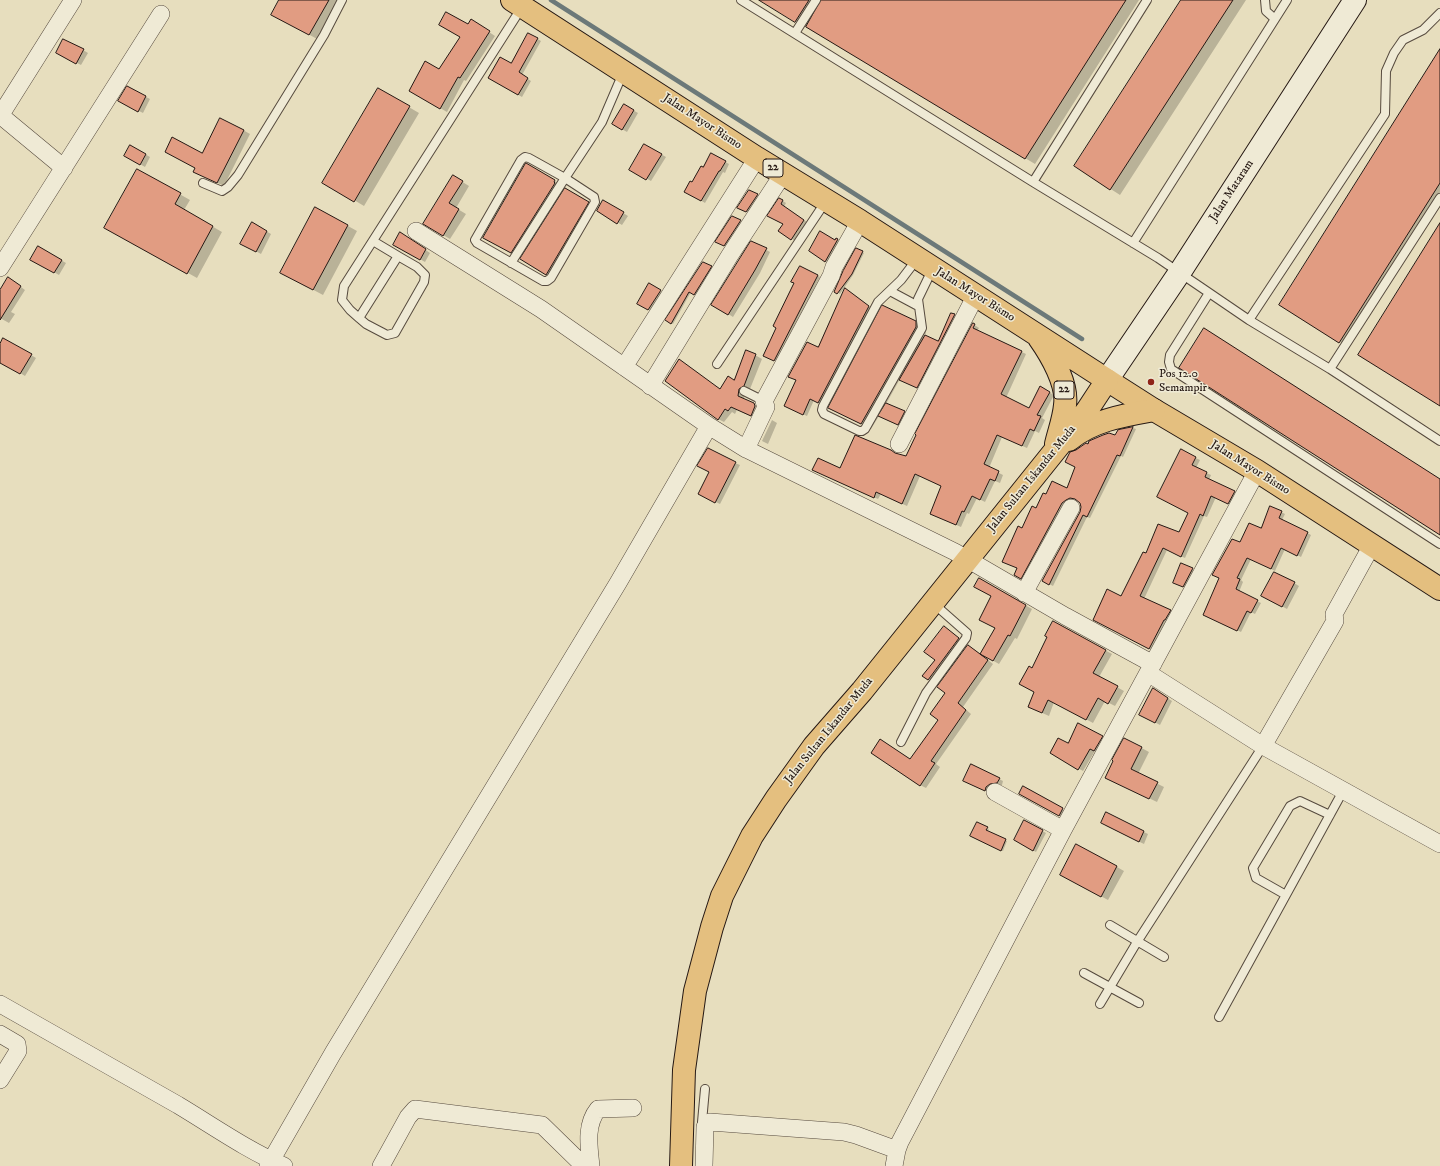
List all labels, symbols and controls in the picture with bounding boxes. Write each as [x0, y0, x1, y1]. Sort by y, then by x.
street label: Jalan Mayor Bismo [660, 91, 744, 153]
street label: Jalan Mataram [1207, 157, 1257, 225]
road number: 22 [763, 159, 783, 177]
street label: Jalan Mayor Bismo [933, 265, 1017, 325]
place label: Pos 12.0 Semampir [1159, 368, 1207, 396]
marker: Pos 12.0 Semampir [1146, 377, 1156, 387]
road number: 22 [1054, 381, 1074, 399]
street label: Jalan Sultan Iskandar Muda [985, 423, 1079, 535]
street label: Jalan Mayor Bismo [1208, 438, 1292, 498]
street label: Jalan Sultan Iskandar Muda [782, 675, 876, 787]

